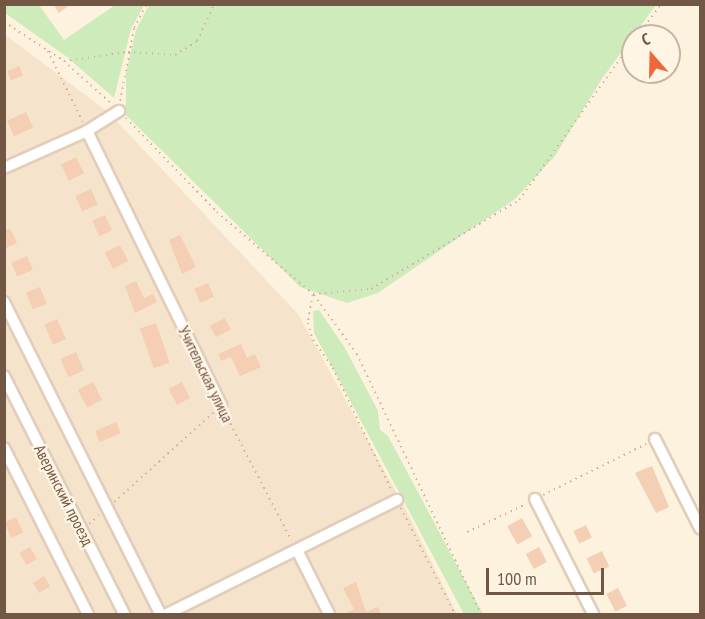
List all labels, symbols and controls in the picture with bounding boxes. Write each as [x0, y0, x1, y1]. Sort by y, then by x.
north arrow [621, 24, 681, 84]
text: С [639, 28, 652, 50]
street label: Учительская улица [174, 323, 238, 425]
street label: Аверинский проезд [30, 441, 98, 549]
scale bar [489, 556, 608, 594]
text: 100 m [497, 567, 537, 590]

